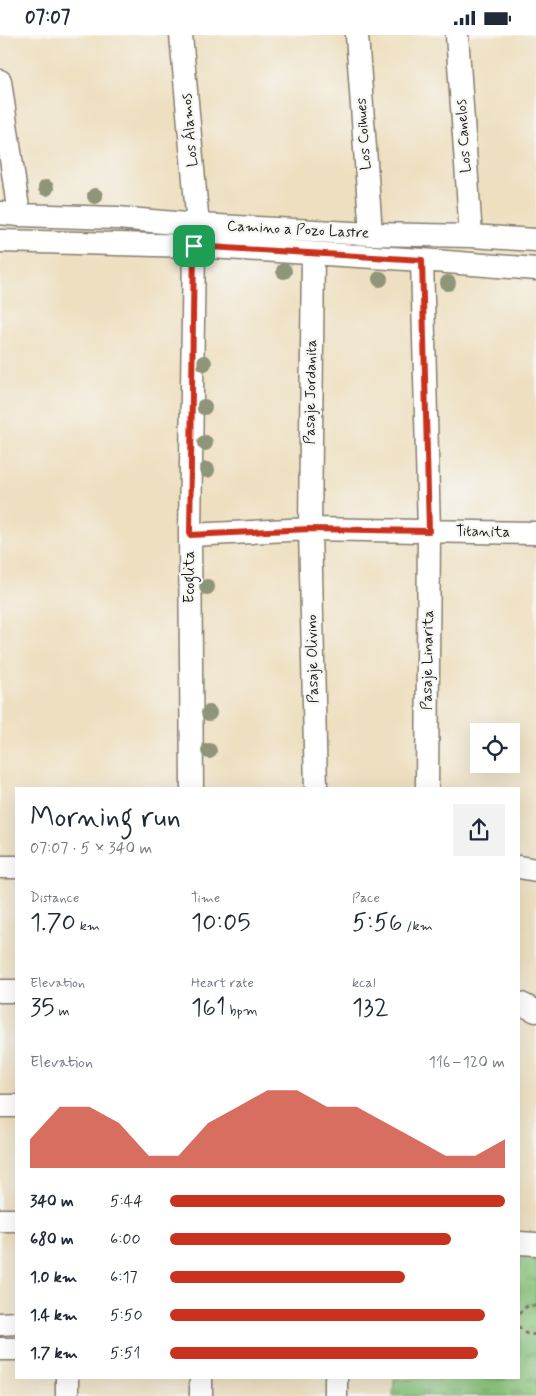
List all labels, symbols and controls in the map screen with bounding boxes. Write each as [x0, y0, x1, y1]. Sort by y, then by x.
text: 07:07 [25, 5, 70, 30]
street label: Los Álamos [176, 92, 203, 168]
street label: Los Coihues [351, 97, 377, 171]
street label: Los Canelos [451, 98, 477, 174]
street label: Camino a Pozo Lastre [226, 216, 370, 244]
pin [173, 225, 215, 267]
icon: arrive [180, 232, 208, 260]
street label: Pasaje Jordanita [300, 339, 322, 445]
street label: Titanita [456, 522, 511, 542]
street label: Ecoglita [180, 550, 201, 603]
street label: Pasaje Linarita [417, 609, 439, 710]
street label: Pasaje Olivino [302, 614, 324, 704]
map controls [470, 723, 520, 773]
button: locate [470, 723, 520, 773]
text: Morning run [30, 800, 181, 837]
button: share [453, 804, 505, 856]
text: 07:07 · 5 × 340 m [30, 838, 152, 859]
text: Distance [30, 889, 79, 907]
text: Time [191, 889, 220, 907]
text: Pace [352, 889, 380, 907]
text: 1.70 [30, 907, 76, 940]
text: 10:05 [191, 907, 250, 940]
text: 5:56 [352, 907, 403, 940]
text: km [76, 917, 100, 935]
text: /km [403, 917, 433, 935]
text: Elevation [30, 974, 85, 992]
text: Heart rate [191, 974, 254, 992]
text: kcal [352, 974, 376, 992]
text: 35 [30, 992, 55, 1025]
text: 161 [191, 992, 226, 1025]
text: 132 [352, 992, 389, 1025]
text: m [55, 1002, 70, 1020]
text: bpm [226, 1002, 258, 1020]
text: Elevation [30, 1052, 93, 1073]
text: 116–120 m [429, 1052, 505, 1073]
text: 340 m [30, 1191, 74, 1212]
text: 5:44 [110, 1191, 143, 1212]
text: 680 m [30, 1229, 74, 1250]
text: 6:00 [110, 1229, 141, 1250]
text: 1.0 km [30, 1267, 77, 1288]
text: 6:17 [110, 1267, 138, 1288]
text: 1.4 km [30, 1305, 77, 1326]
text: 5:50 [110, 1305, 143, 1326]
text: 1.7 km [30, 1343, 78, 1364]
text: 5:51 [110, 1343, 140, 1364]

